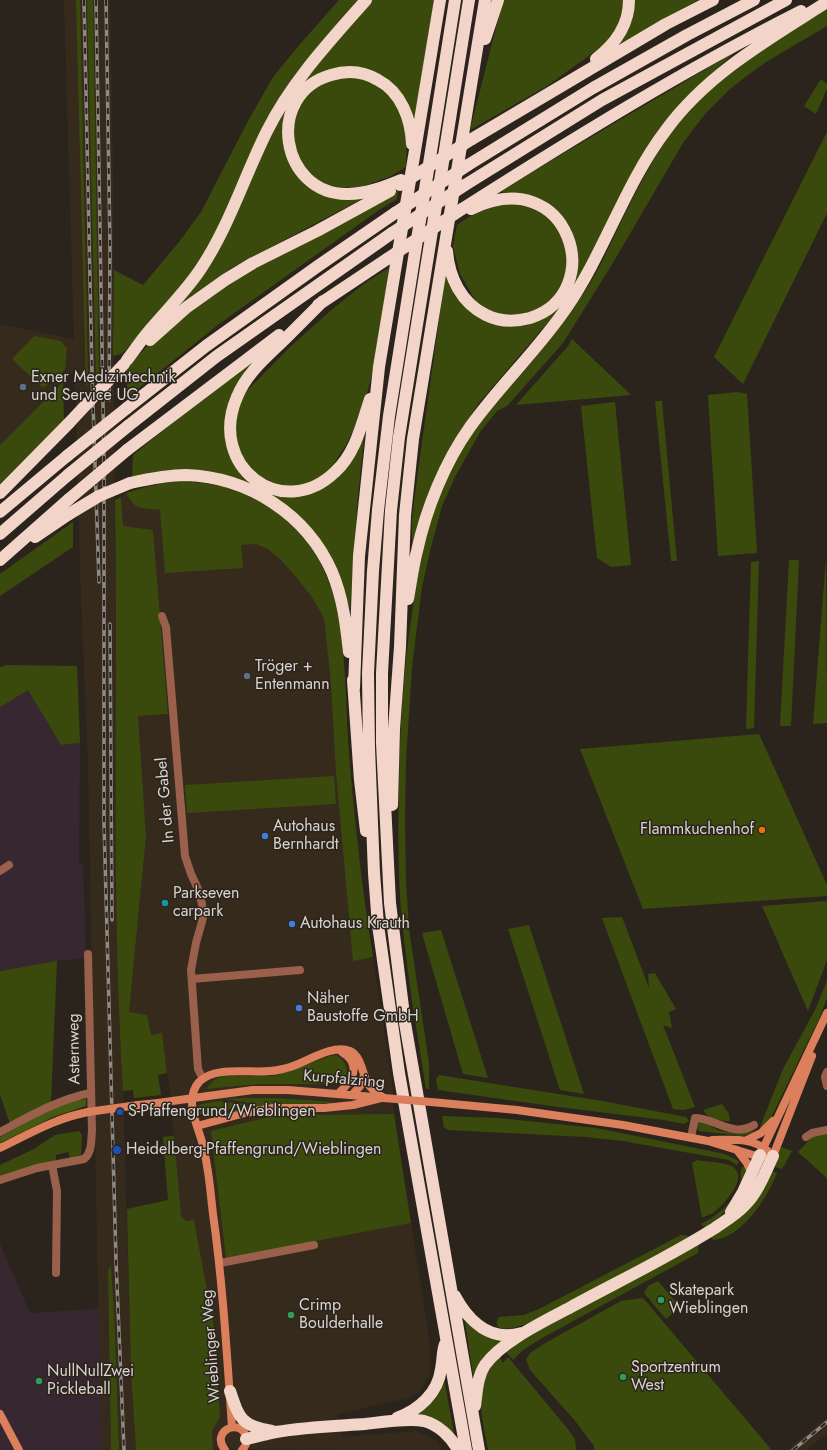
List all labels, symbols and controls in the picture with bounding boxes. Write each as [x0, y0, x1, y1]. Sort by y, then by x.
place label: Exner Medizintechnik und Service UG [31, 368, 176, 406]
marker: Exner Medizintechnik und Service UG [18, 382, 28, 392]
place label: Tröger + Entenmann [255, 657, 330, 695]
marker: Tröger + Entenmann [242, 671, 252, 681]
street label: In der Gabel [153, 756, 179, 844]
place label: Autohaus Bernhardt [273, 817, 339, 855]
place label: Flammkuchenhof [640, 820, 754, 840]
marker: Flammkuchenhof [757, 825, 767, 835]
marker: Autohaus Bernhardt [260, 831, 270, 841]
place label: Parkseven carpark [173, 884, 239, 922]
marker: Parkseven carpark [160, 898, 170, 908]
place label: Autohaus Krauth [300, 914, 410, 934]
marker: Autohaus Krauth [287, 919, 297, 929]
place label: Näher Baustoffe GmbH [307, 989, 419, 1027]
marker: Näher Baustoffe GmbH [294, 1003, 304, 1013]
street label: Asternweg [65, 1013, 85, 1085]
street label: Kurpfalzring [302, 1067, 386, 1093]
place label: S-Pfaffengrund/Wieblingen [128, 1102, 316, 1122]
marker: S-Pfaffengrund/Wieblingen [115, 1107, 125, 1117]
place label: Heidelberg-Pfaffengrund/Wieblingen [126, 1140, 381, 1160]
marker: Heidelberg-Pfaffengrund/Wieblingen [111, 1144, 123, 1156]
place label: Skatepark Wieblingen [669, 1281, 748, 1319]
street label: Wieblinger Weg [198, 1289, 226, 1403]
marker: Skatepark Wieblingen [656, 1295, 666, 1305]
place label: Crimp Boulderhalle [299, 1296, 383, 1334]
marker: Crimp Boulderhalle [286, 1310, 296, 1320]
place label: Sportzentrum West [631, 1358, 721, 1396]
place label: NullNullZwei Pickleball [47, 1362, 134, 1400]
marker: Sportzentrum West [618, 1372, 628, 1382]
marker: NullNullZwei Pickleball [34, 1376, 44, 1386]

